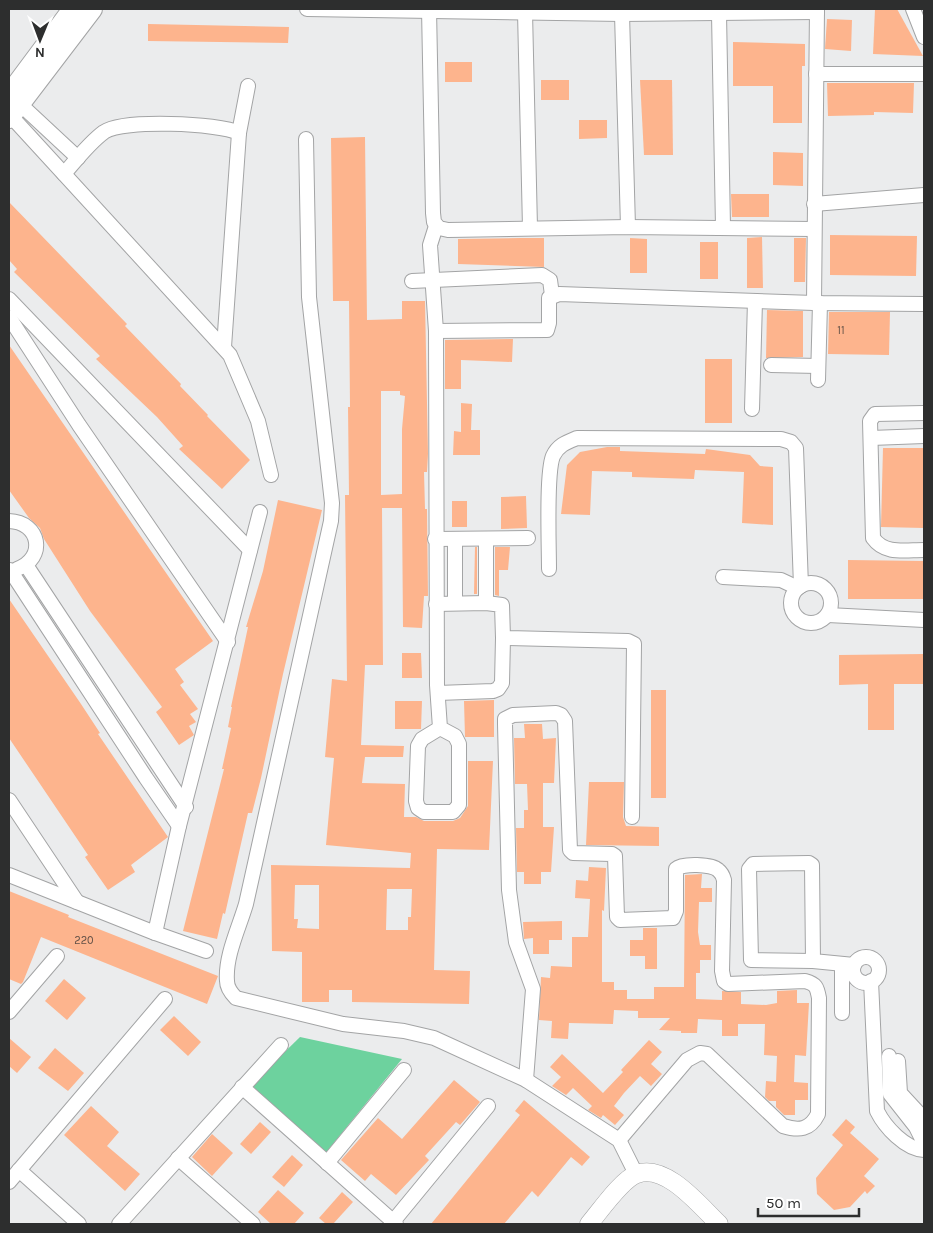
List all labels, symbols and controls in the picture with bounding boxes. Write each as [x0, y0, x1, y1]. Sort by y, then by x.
north arrow [15, 15, 65, 65]
text: N [35, 44, 45, 61]
house number: 11 [837, 324, 845, 337]
house number: 220 [74, 934, 94, 947]
scale bar [758, 1186, 859, 1218]
text: 50 m [766, 1194, 801, 1212]

